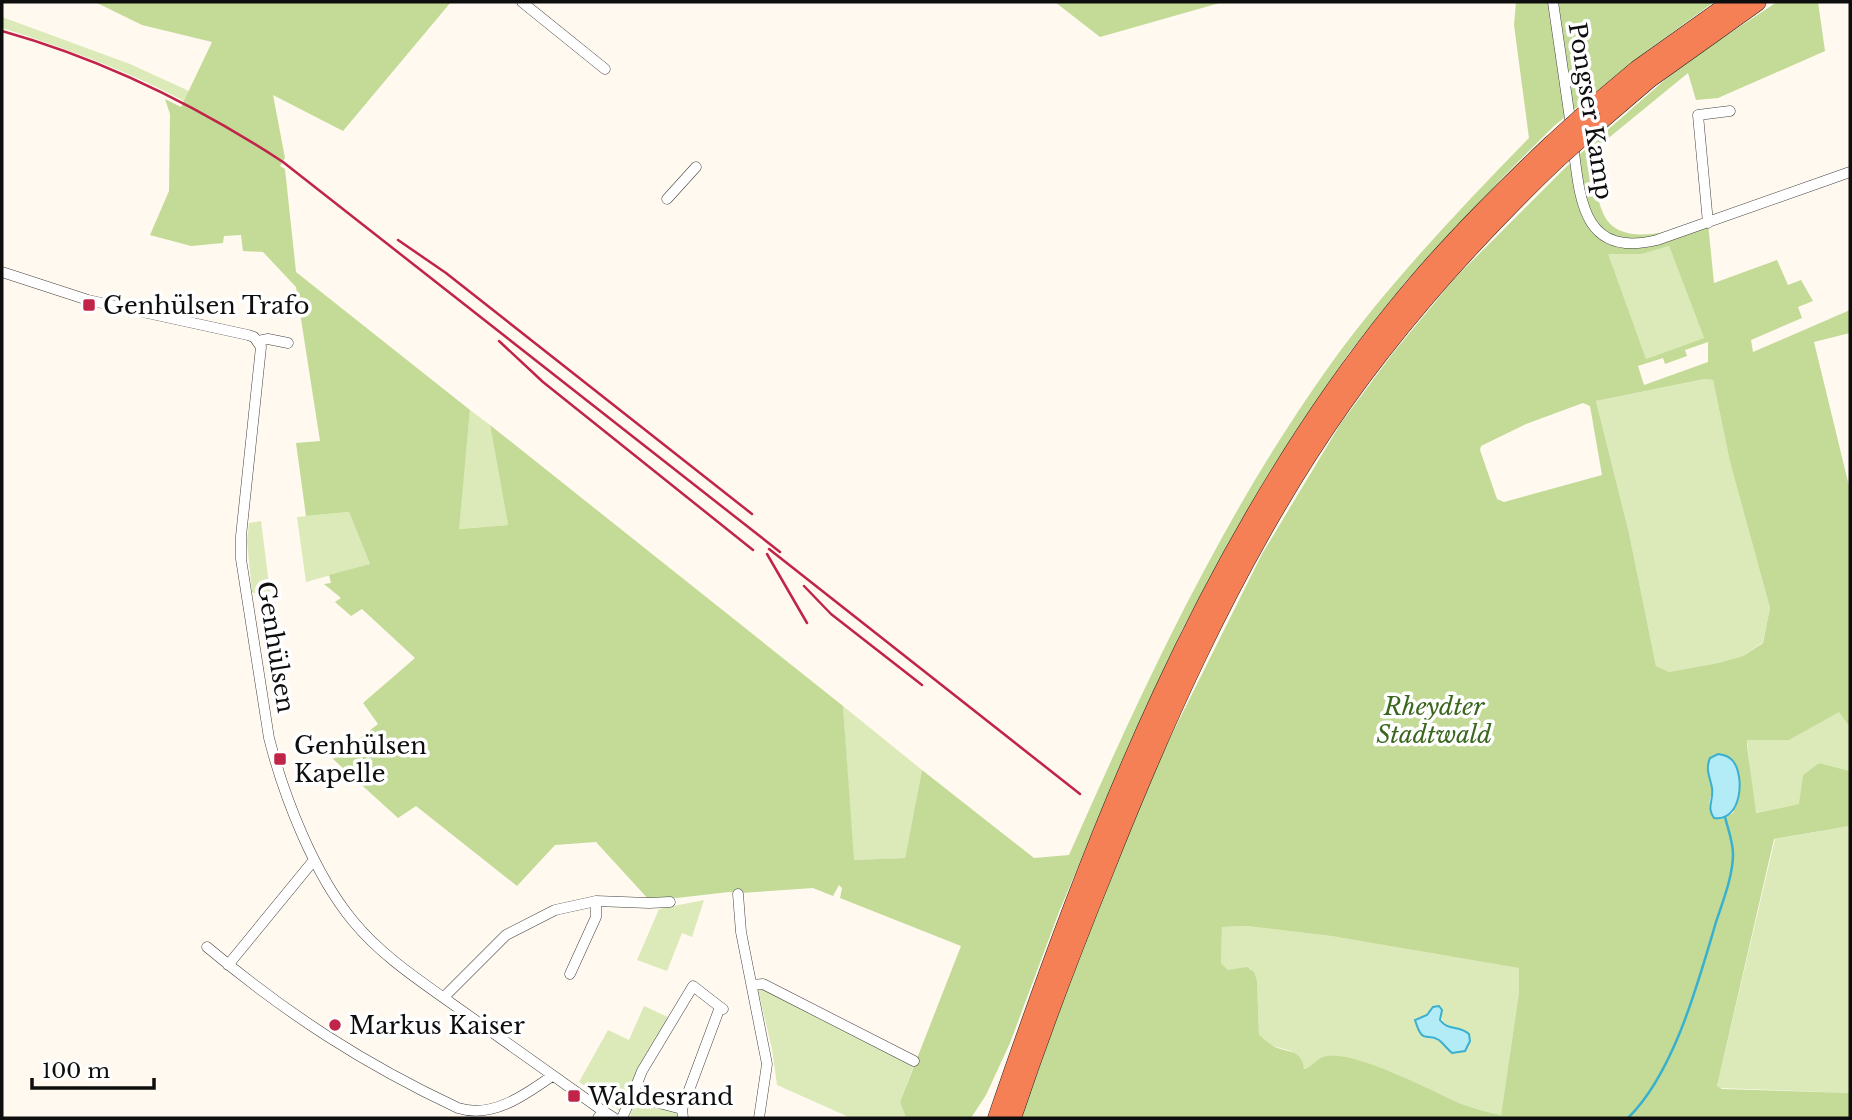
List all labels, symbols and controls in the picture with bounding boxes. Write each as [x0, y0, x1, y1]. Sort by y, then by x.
street label: Pongser Kamp [1563, 20, 1619, 202]
place label: Genhülsen Trafo [103, 291, 309, 320]
marker: Genhülsen Trafo [81, 297, 97, 313]
street label: Genhülsen [251, 579, 301, 715]
park label: Rheydter Stadtwald [1376, 692, 1492, 749]
place label: Genhülsen Kapelle [294, 731, 427, 788]
marker: Genhülsen Kapelle [272, 751, 288, 767]
place label: Markus Kaiser [349, 1011, 525, 1040]
marker: Markus Kaiser [327, 1017, 343, 1033]
scale bar [32, 1046, 154, 1090]
text: 100 m [42, 1058, 110, 1084]
place label: Waldesrand [587, 1082, 734, 1111]
marker: Waldesrand [566, 1088, 582, 1104]

